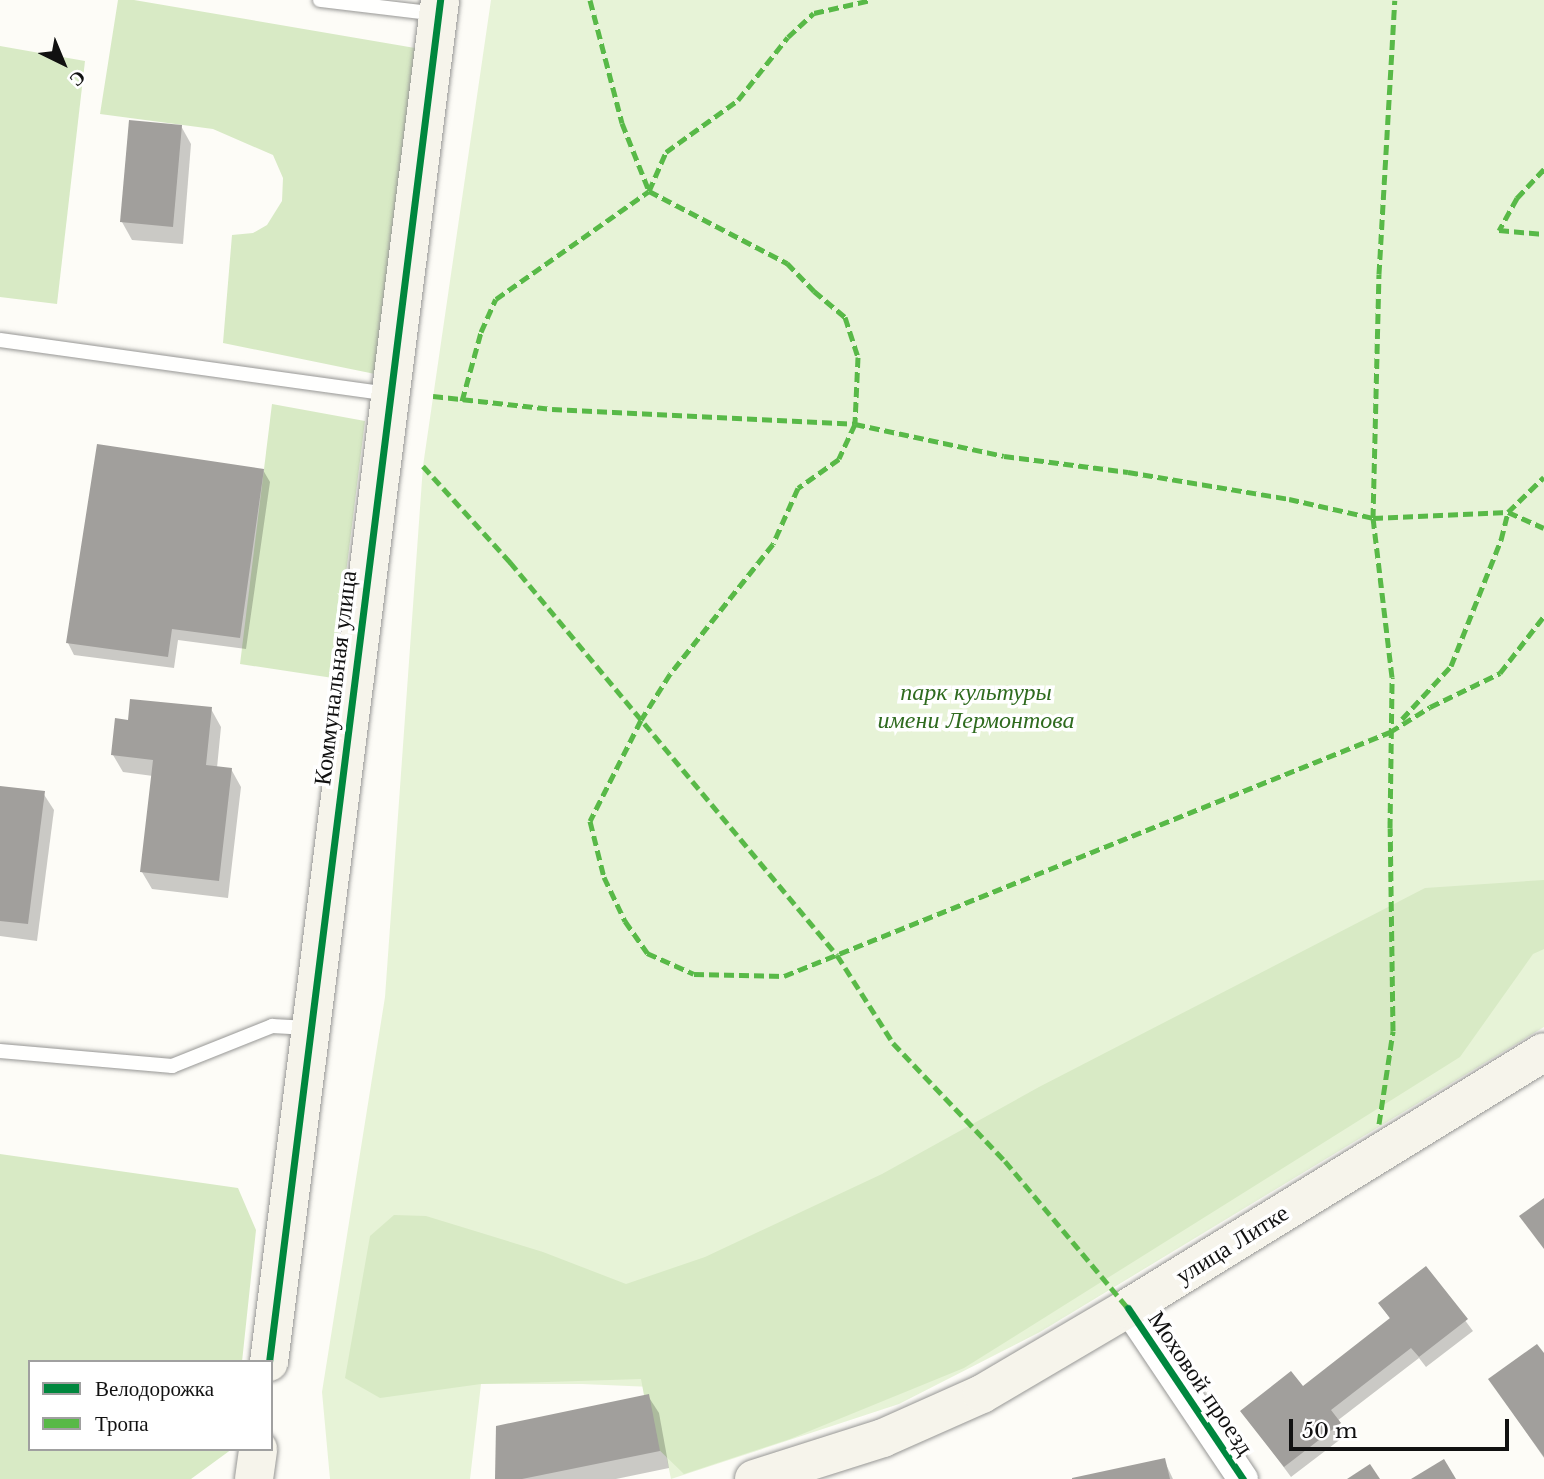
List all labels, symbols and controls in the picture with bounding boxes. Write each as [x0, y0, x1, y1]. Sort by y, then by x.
north arrow [28, 28, 98, 98]
text: С [65, 66, 91, 92]
street label: Коммунальная улица [308, 569, 362, 787]
park label: парк культуры имени Лермонтова [878, 678, 1074, 734]
street label: улица Литке [1170, 1198, 1294, 1290]
street label: Моховой проезд [1142, 1306, 1260, 1460]
legend [28, 1360, 273, 1451]
text: Велодорожка [95, 1376, 214, 1402]
scale bar [1292, 1406, 1512, 1450]
text: Тропа [95, 1411, 149, 1437]
text: 50 m [1302, 1418, 1357, 1444]

